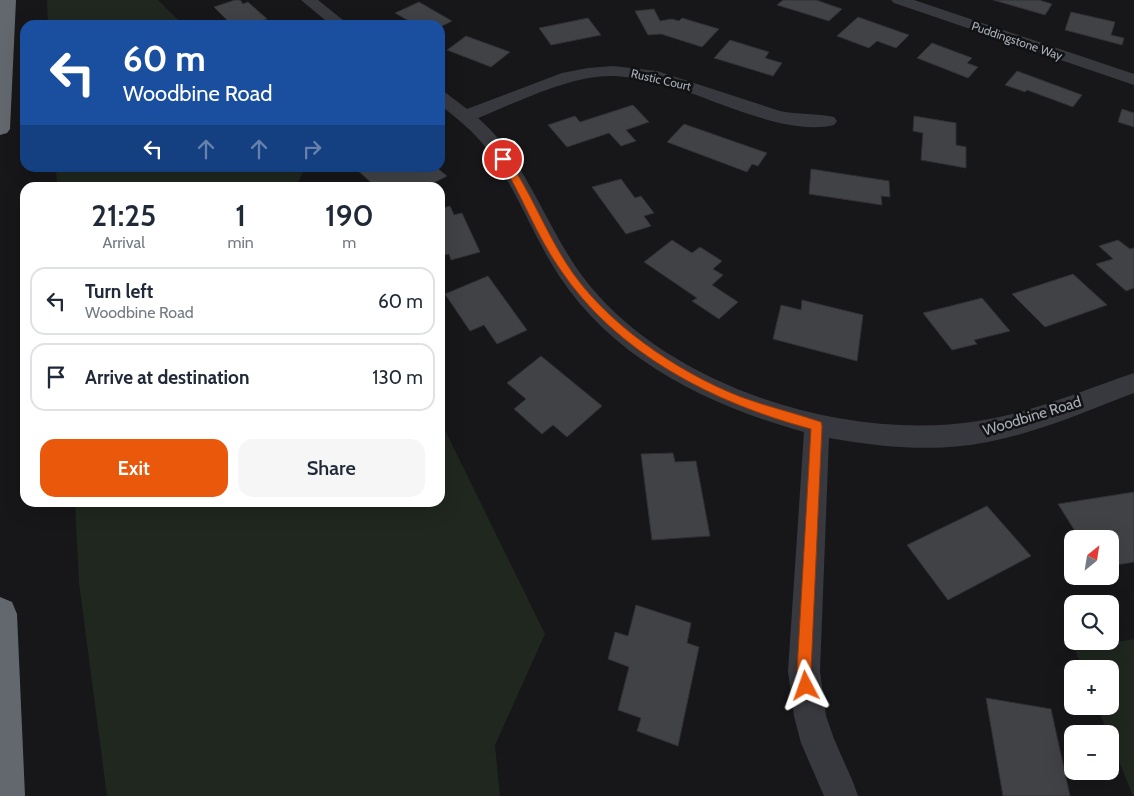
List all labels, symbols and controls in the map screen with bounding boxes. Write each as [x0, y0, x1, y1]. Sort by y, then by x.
street label: Puddingstone Way [970, 18, 1065, 63]
text: 60 m [123, 37, 206, 80]
icon: left [40, 40, 105, 105]
street label: Rustic Court [630, 65, 693, 94]
text: Woodbine Road [123, 80, 272, 107]
icon: left [139, 135, 167, 163]
icon: ahead [192, 135, 220, 163]
icon: ahead [245, 135, 273, 163]
icon: right [298, 135, 326, 163]
pin [482, 138, 524, 180]
icon: arrive [489, 145, 517, 173]
text: 21:25 [91, 197, 156, 234]
text: 1 [235, 197, 246, 234]
text: 190 [325, 197, 374, 234]
text: Arrival [102, 233, 145, 252]
text: min [227, 233, 254, 252]
text: m [342, 233, 356, 252]
text: Turn left [85, 280, 153, 303]
icon: left [42, 287, 70, 315]
text: 60 m [378, 290, 423, 313]
text: Woodbine Road [85, 303, 194, 322]
icon: arrive [42, 363, 70, 391]
text: Arrive at destination [85, 366, 249, 389]
text: 130 m [372, 366, 423, 389]
street label: Woodbine Road [981, 392, 1083, 440]
button: Exit [40, 439, 228, 497]
button: Share [238, 439, 425, 497]
north arrow [1064, 530, 1119, 585]
map controls [1064, 530, 1119, 780]
button: search [1064, 595, 1119, 650]
position arrow [779, 659, 831, 711]
button: + [1064, 660, 1119, 715]
button: − [1064, 725, 1119, 780]

